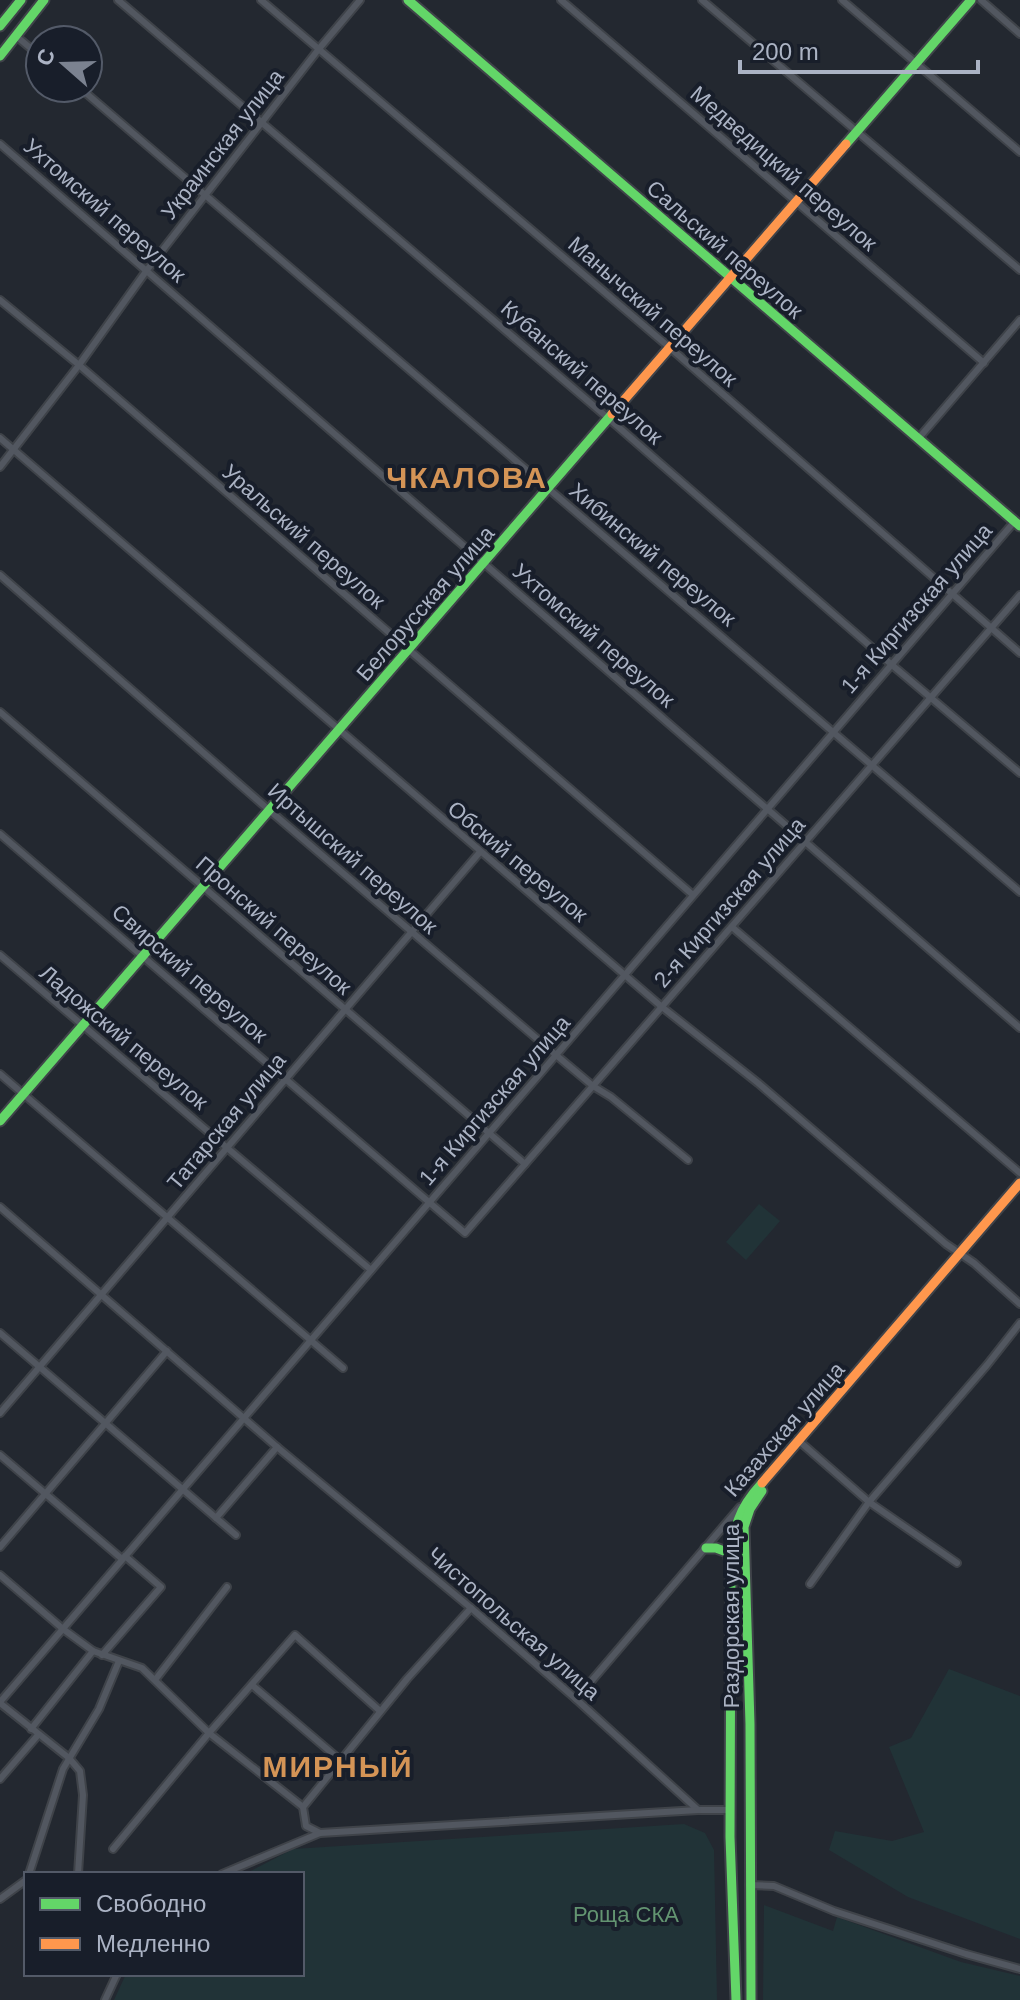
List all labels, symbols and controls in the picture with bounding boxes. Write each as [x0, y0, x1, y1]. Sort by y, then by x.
north arrow [24, 24, 104, 104]
scale bar [740, 24, 978, 74]
text: 200 m [752, 38, 819, 65]
text: С [31, 45, 60, 69]
street label: Украинская улица [156, 64, 289, 224]
street label: Медведицкий переулок [686, 81, 882, 256]
street label: Ухтомский переулок [19, 133, 191, 288]
street label: Сальский переулок [642, 175, 808, 324]
street label: Манычский переулок [563, 231, 742, 392]
street label: Кубанский переулок [496, 295, 668, 450]
street label: Уральский переулок [217, 459, 390, 614]
district label: ЧКАЛОВА [386, 461, 548, 494]
street label: Хибинский переулок [565, 478, 741, 631]
street label: 1-я Киргизская улица [836, 518, 997, 698]
street label: Белорусская улица [351, 520, 500, 686]
street label: Ухтомский переулок [508, 558, 680, 713]
street label: Иртышский переулок [263, 778, 443, 939]
street label: Обский переулок [443, 796, 593, 927]
street label: 2-я Киргизская улица [649, 812, 810, 992]
street label: Пронский переулок [191, 851, 357, 1000]
street label: Свирский переулок [107, 899, 273, 1048]
street label: Ладожский переулок [35, 960, 213, 1115]
street label: 1-я Киргизская улица [414, 1010, 575, 1190]
street label: Татарская улица [162, 1047, 291, 1195]
street label: Казахская улица [719, 1357, 850, 1502]
street label: Раздорская улица [719, 1523, 744, 1708]
street label: Чистопольская улица [423, 1542, 605, 1705]
district label: МИРНЫЙ [262, 1750, 414, 1783]
legend [24, 1872, 304, 1976]
text: Свободно [96, 1890, 206, 1917]
park label: Роща СКА [573, 1902, 679, 1927]
text: Медленно [96, 1930, 210, 1957]

